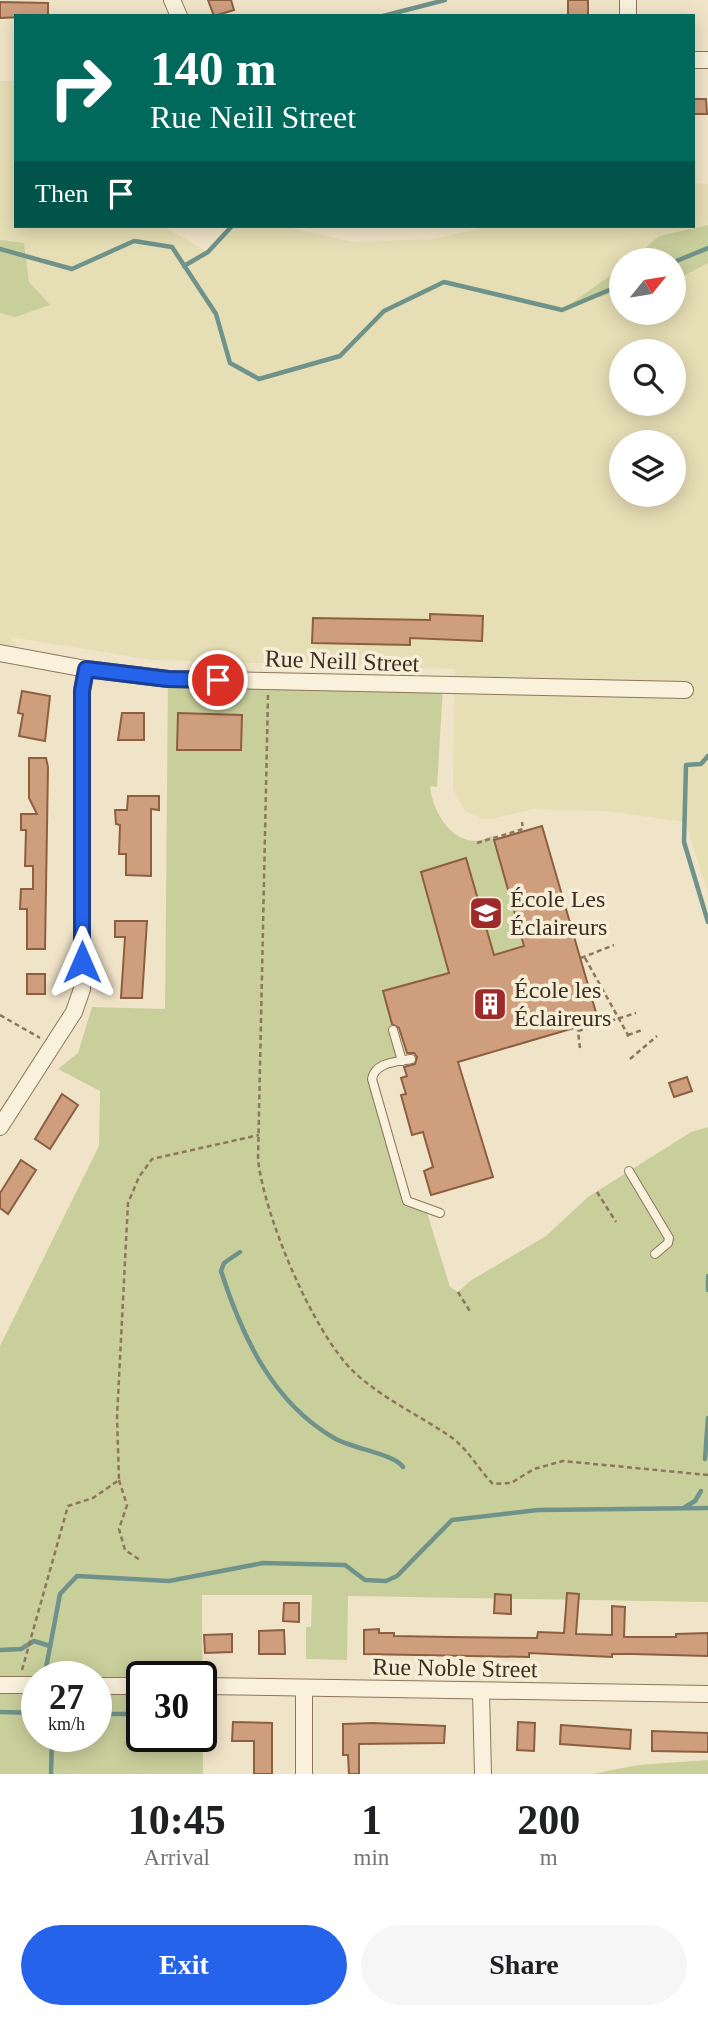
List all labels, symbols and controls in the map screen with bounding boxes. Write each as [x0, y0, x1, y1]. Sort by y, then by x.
text: 140 m [150, 41, 277, 96]
icon: right [35, 42, 126, 133]
text: Rue Neill Street [150, 99, 356, 135]
icon: arrive [102, 175, 140, 213]
text: Then [35, 179, 88, 208]
north arrow [609, 248, 686, 326]
map controls [609, 248, 686, 507]
button: search [609, 339, 686, 416]
button: layers [609, 430, 686, 507]
street label: Rue Neill Street [264, 645, 420, 677]
pin [188, 650, 248, 710]
icon: arrive [199, 661, 237, 699]
place label: École Les Éclaireurs [510, 886, 607, 940]
school or university icon: École Les Éclaireurs [467, 894, 505, 932]
position arrow [45, 925, 119, 999]
place label: École les Éclaireurs [514, 977, 611, 1031]
building icon: École les Éclaireurs [471, 985, 509, 1023]
street label: Rue Noble Street [372, 1654, 538, 1682]
speed limit sign: 30 [126, 1661, 217, 1752]
text: 27 [49, 1678, 84, 1717]
text: km/h [48, 1714, 85, 1734]
text: 10:45 [128, 1797, 226, 1843]
text: 1 [361, 1797, 382, 1843]
text: 200 [517, 1797, 580, 1843]
text: Arrival [144, 1845, 210, 1870]
text: min [354, 1845, 389, 1870]
text: m [540, 1845, 558, 1870]
button: Exit [21, 1925, 347, 2005]
button: Share [361, 1925, 687, 2005]

